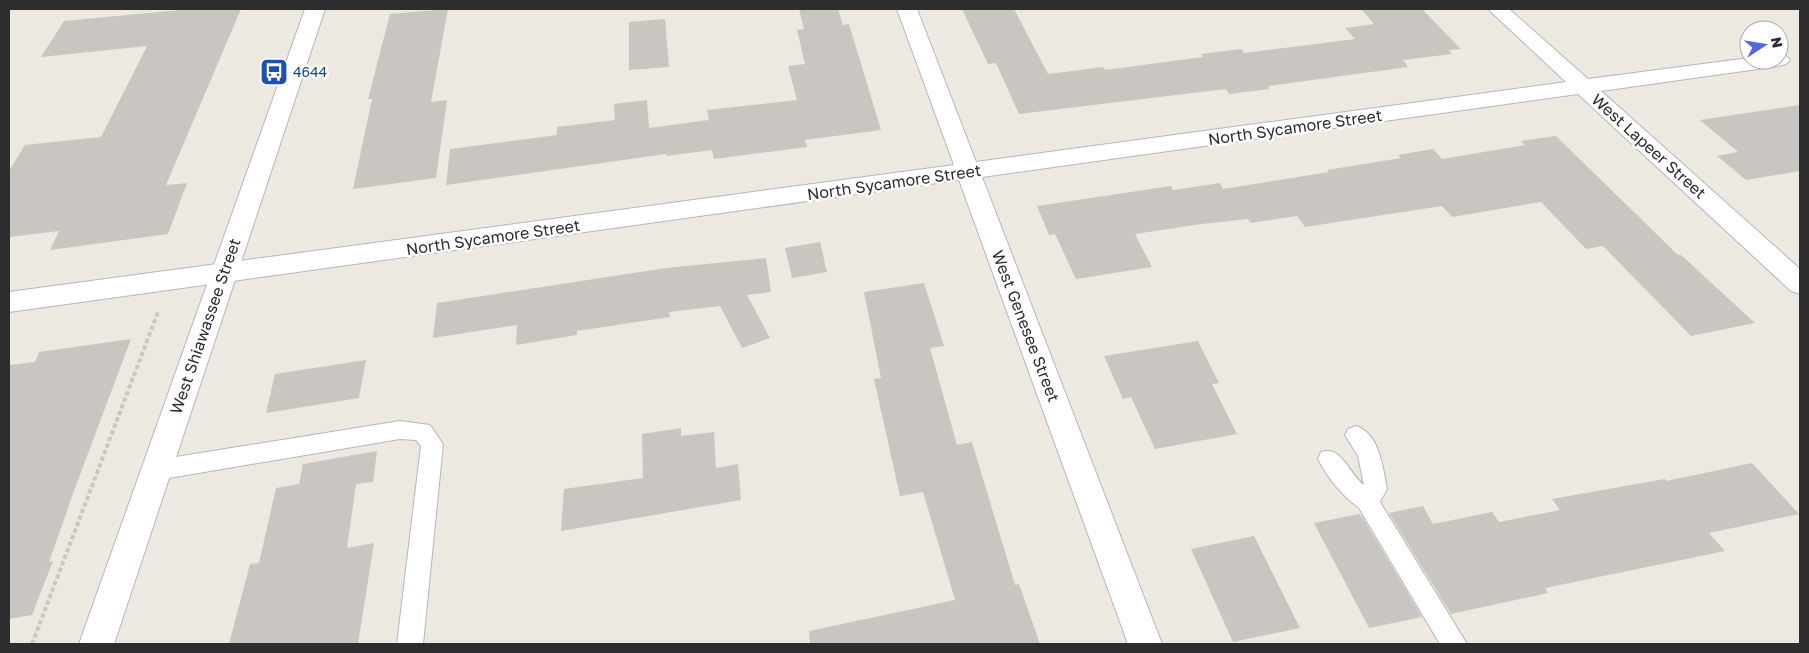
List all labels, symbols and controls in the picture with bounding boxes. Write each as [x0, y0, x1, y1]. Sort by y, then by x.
north arrow [1739, 20, 1789, 70]
text: N [1768, 35, 1787, 49]
bus stop icon: 4644 [259, 57, 289, 87]
place label: 4644 [293, 63, 327, 80]
street label: West Lapeer Street [1588, 89, 1710, 203]
street label: North Sycamore Street [1207, 105, 1383, 149]
street label: North Sycamore Street [806, 160, 982, 204]
street label: North Sycamore Street [405, 215, 581, 259]
street label: West Shiawassee Street [165, 235, 245, 417]
street label: West Genesee Street [988, 247, 1064, 405]

